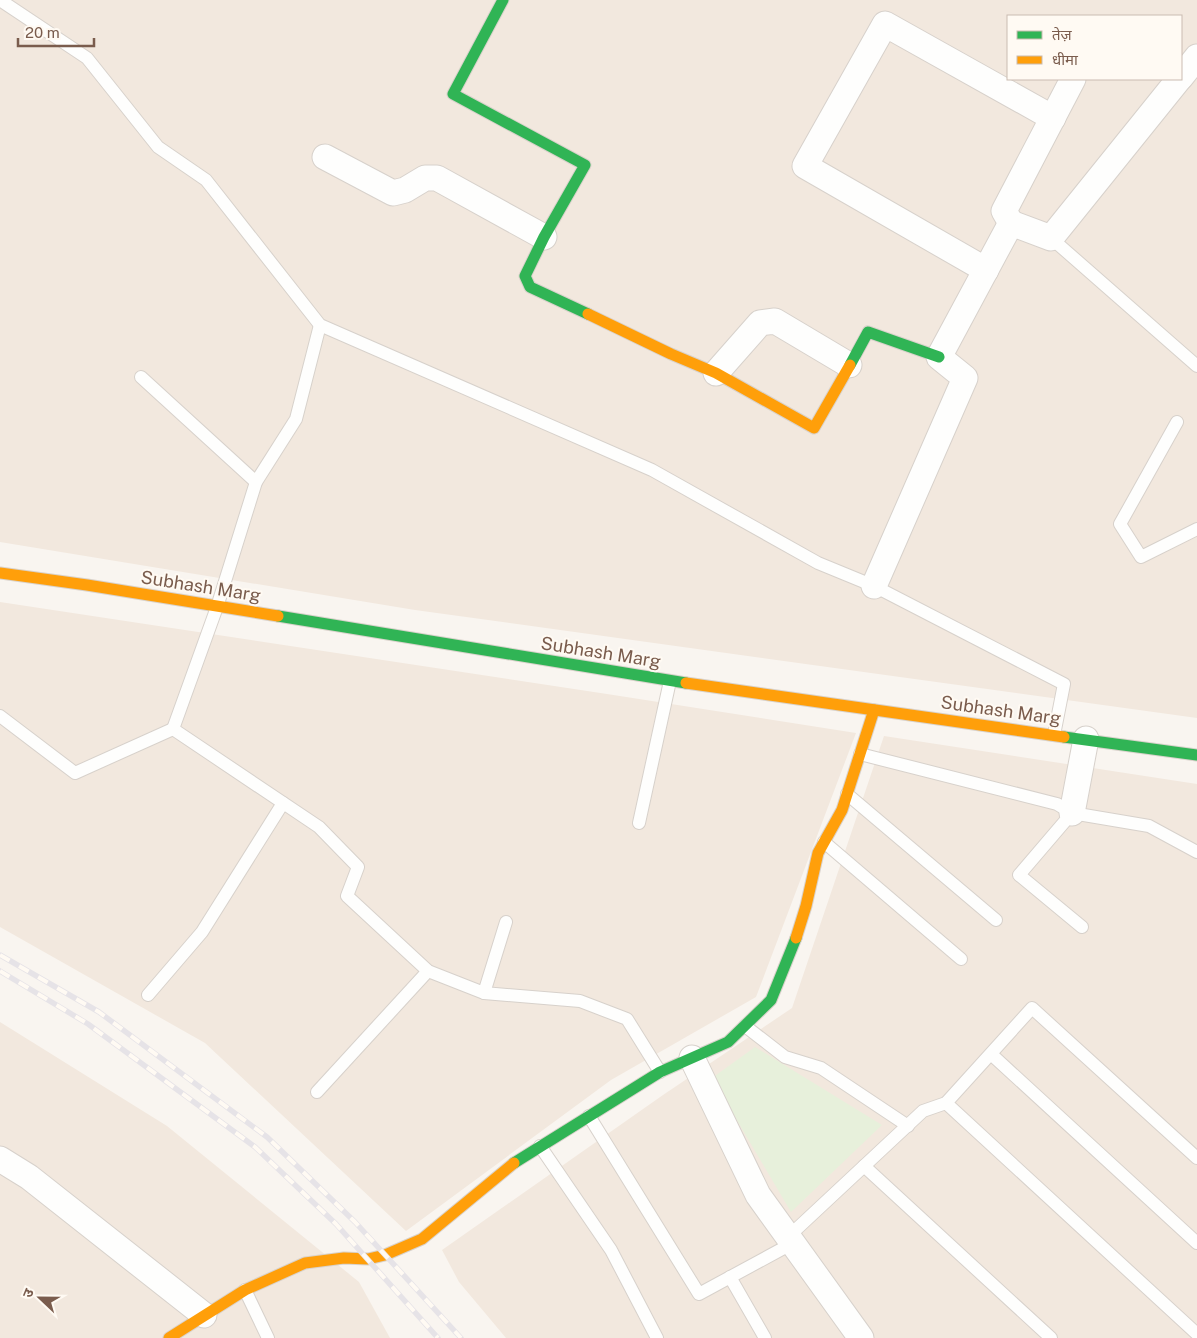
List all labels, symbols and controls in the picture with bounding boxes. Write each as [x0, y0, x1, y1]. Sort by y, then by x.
scale bar [18, 15, 94, 47]
legend [1007, 15, 1182, 80]
text: 20 m [25, 24, 60, 41]
text: तेज़ [1052, 26, 1073, 43]
text: धीमा [1052, 51, 1079, 68]
street label: Subhash Marg [139, 566, 263, 606]
street label: Subhash Marg [539, 632, 663, 672]
street label: Subhash Marg [940, 691, 1062, 729]
north arrow [15, 1273, 65, 1323]
text: उ [19, 1286, 37, 1300]

